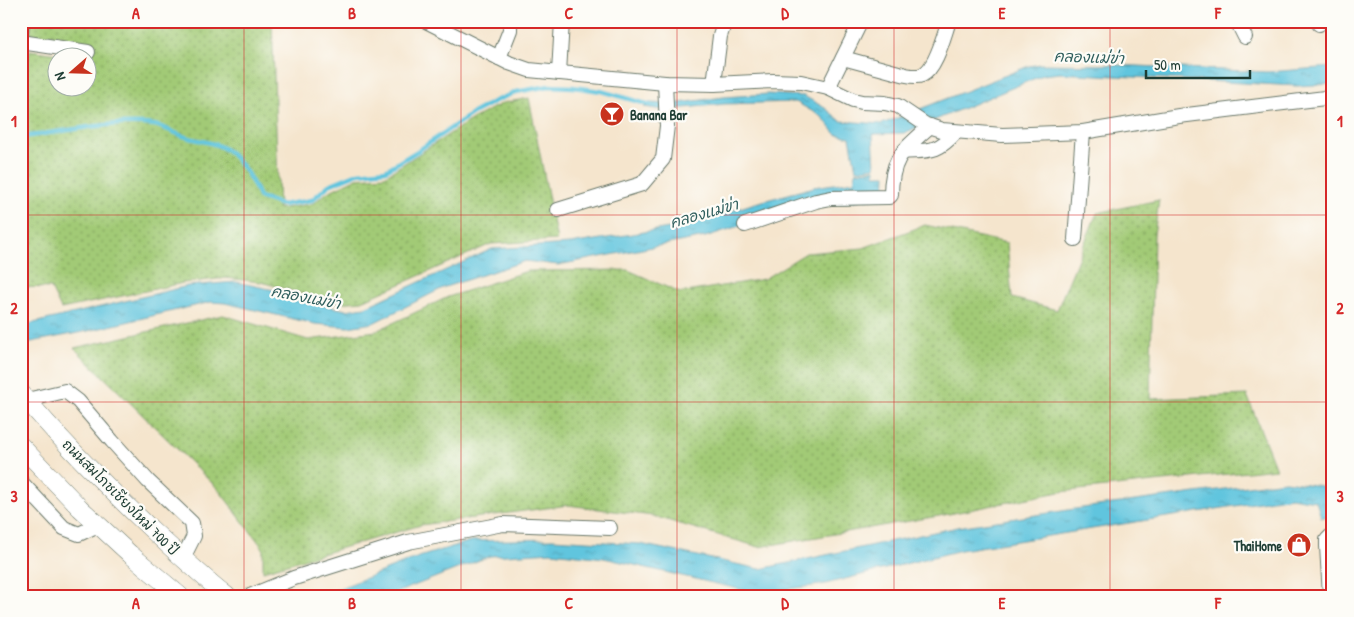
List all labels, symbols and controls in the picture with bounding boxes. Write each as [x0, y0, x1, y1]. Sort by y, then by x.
text: A [132, 2, 140, 24]
text: B [348, 2, 356, 24]
text: C [565, 2, 574, 24]
text: D [781, 2, 789, 24]
text: E [998, 2, 1006, 24]
text: F [1214, 2, 1222, 24]
water label: คลองแม่ข่า [1054, 45, 1126, 69]
north arrow [48, 48, 98, 98]
scale bar [1146, 48, 1250, 80]
text: 50 m [1154, 54, 1181, 75]
text: N [49, 69, 70, 83]
bar icon: Banana Bar [599, 101, 625, 127]
place label: Banana Bar [630, 105, 688, 124]
text: 1 [11, 110, 17, 132]
text: 1 [1337, 110, 1343, 132]
water label: คลองแม่ข่า [667, 193, 742, 233]
water label: คลองแม่ข่า [270, 280, 344, 314]
text: 2 [10, 297, 18, 319]
text: 2 [1336, 297, 1344, 319]
street label: ถนนสมโภชเชียงใหม่ 700 ปี [59, 435, 183, 559]
text: 3 [10, 485, 18, 507]
text: 3 [1336, 485, 1344, 507]
shop icon: ThaiHome [1286, 532, 1312, 558]
place label: ThaiHome [1233, 536, 1282, 555]
text: A [132, 592, 140, 614]
text: B [348, 592, 356, 614]
text: C [565, 592, 574, 614]
text: D [781, 592, 789, 614]
text: E [998, 592, 1006, 614]
text: F [1214, 592, 1222, 614]

